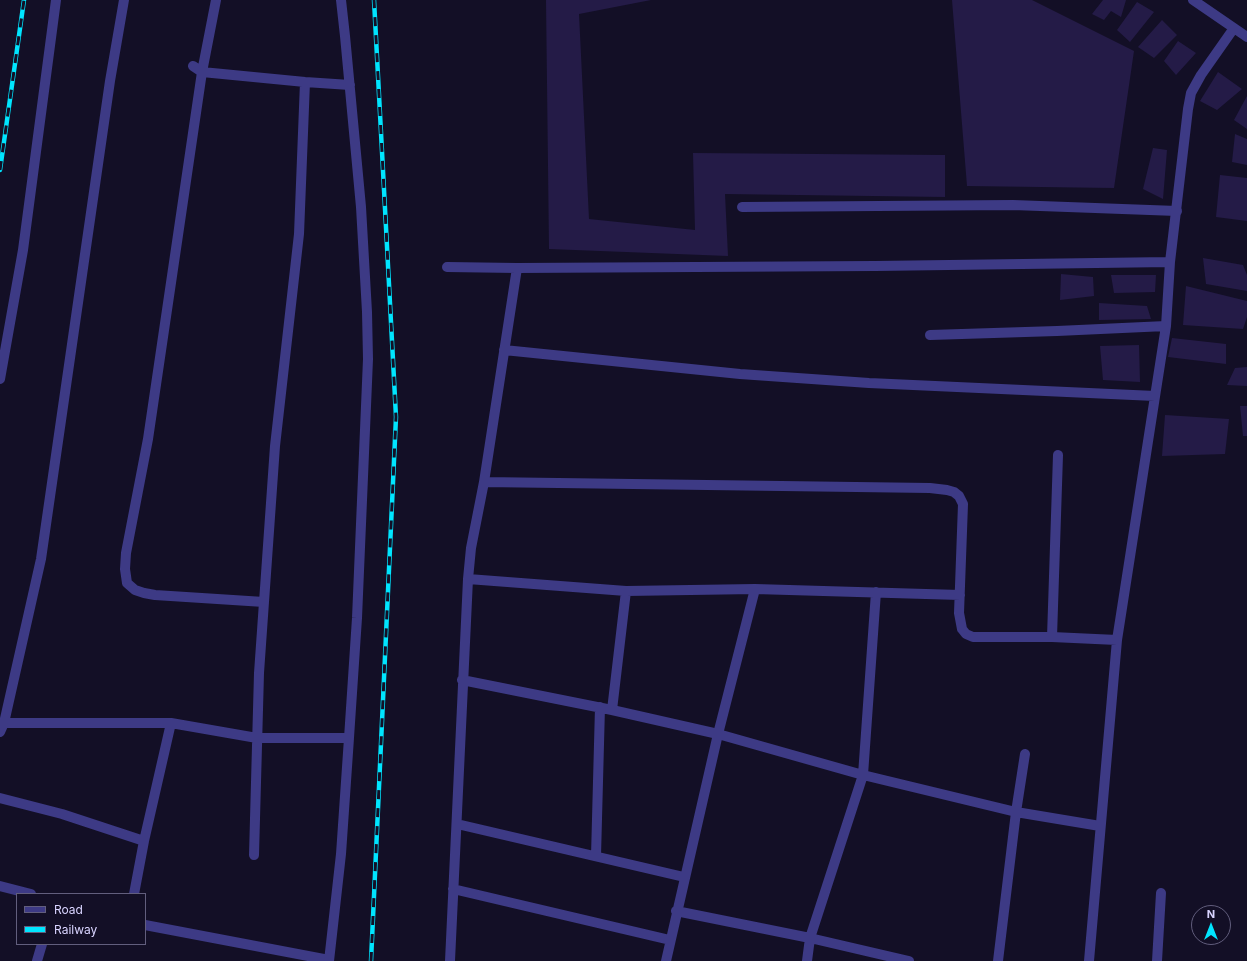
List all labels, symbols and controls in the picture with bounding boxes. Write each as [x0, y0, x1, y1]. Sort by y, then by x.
legend [16, 893, 146, 945]
text: Road [54, 902, 83, 917]
north arrow [1191, 905, 1231, 945]
text: N [1207, 907, 1215, 921]
text: Railway [54, 922, 97, 937]

